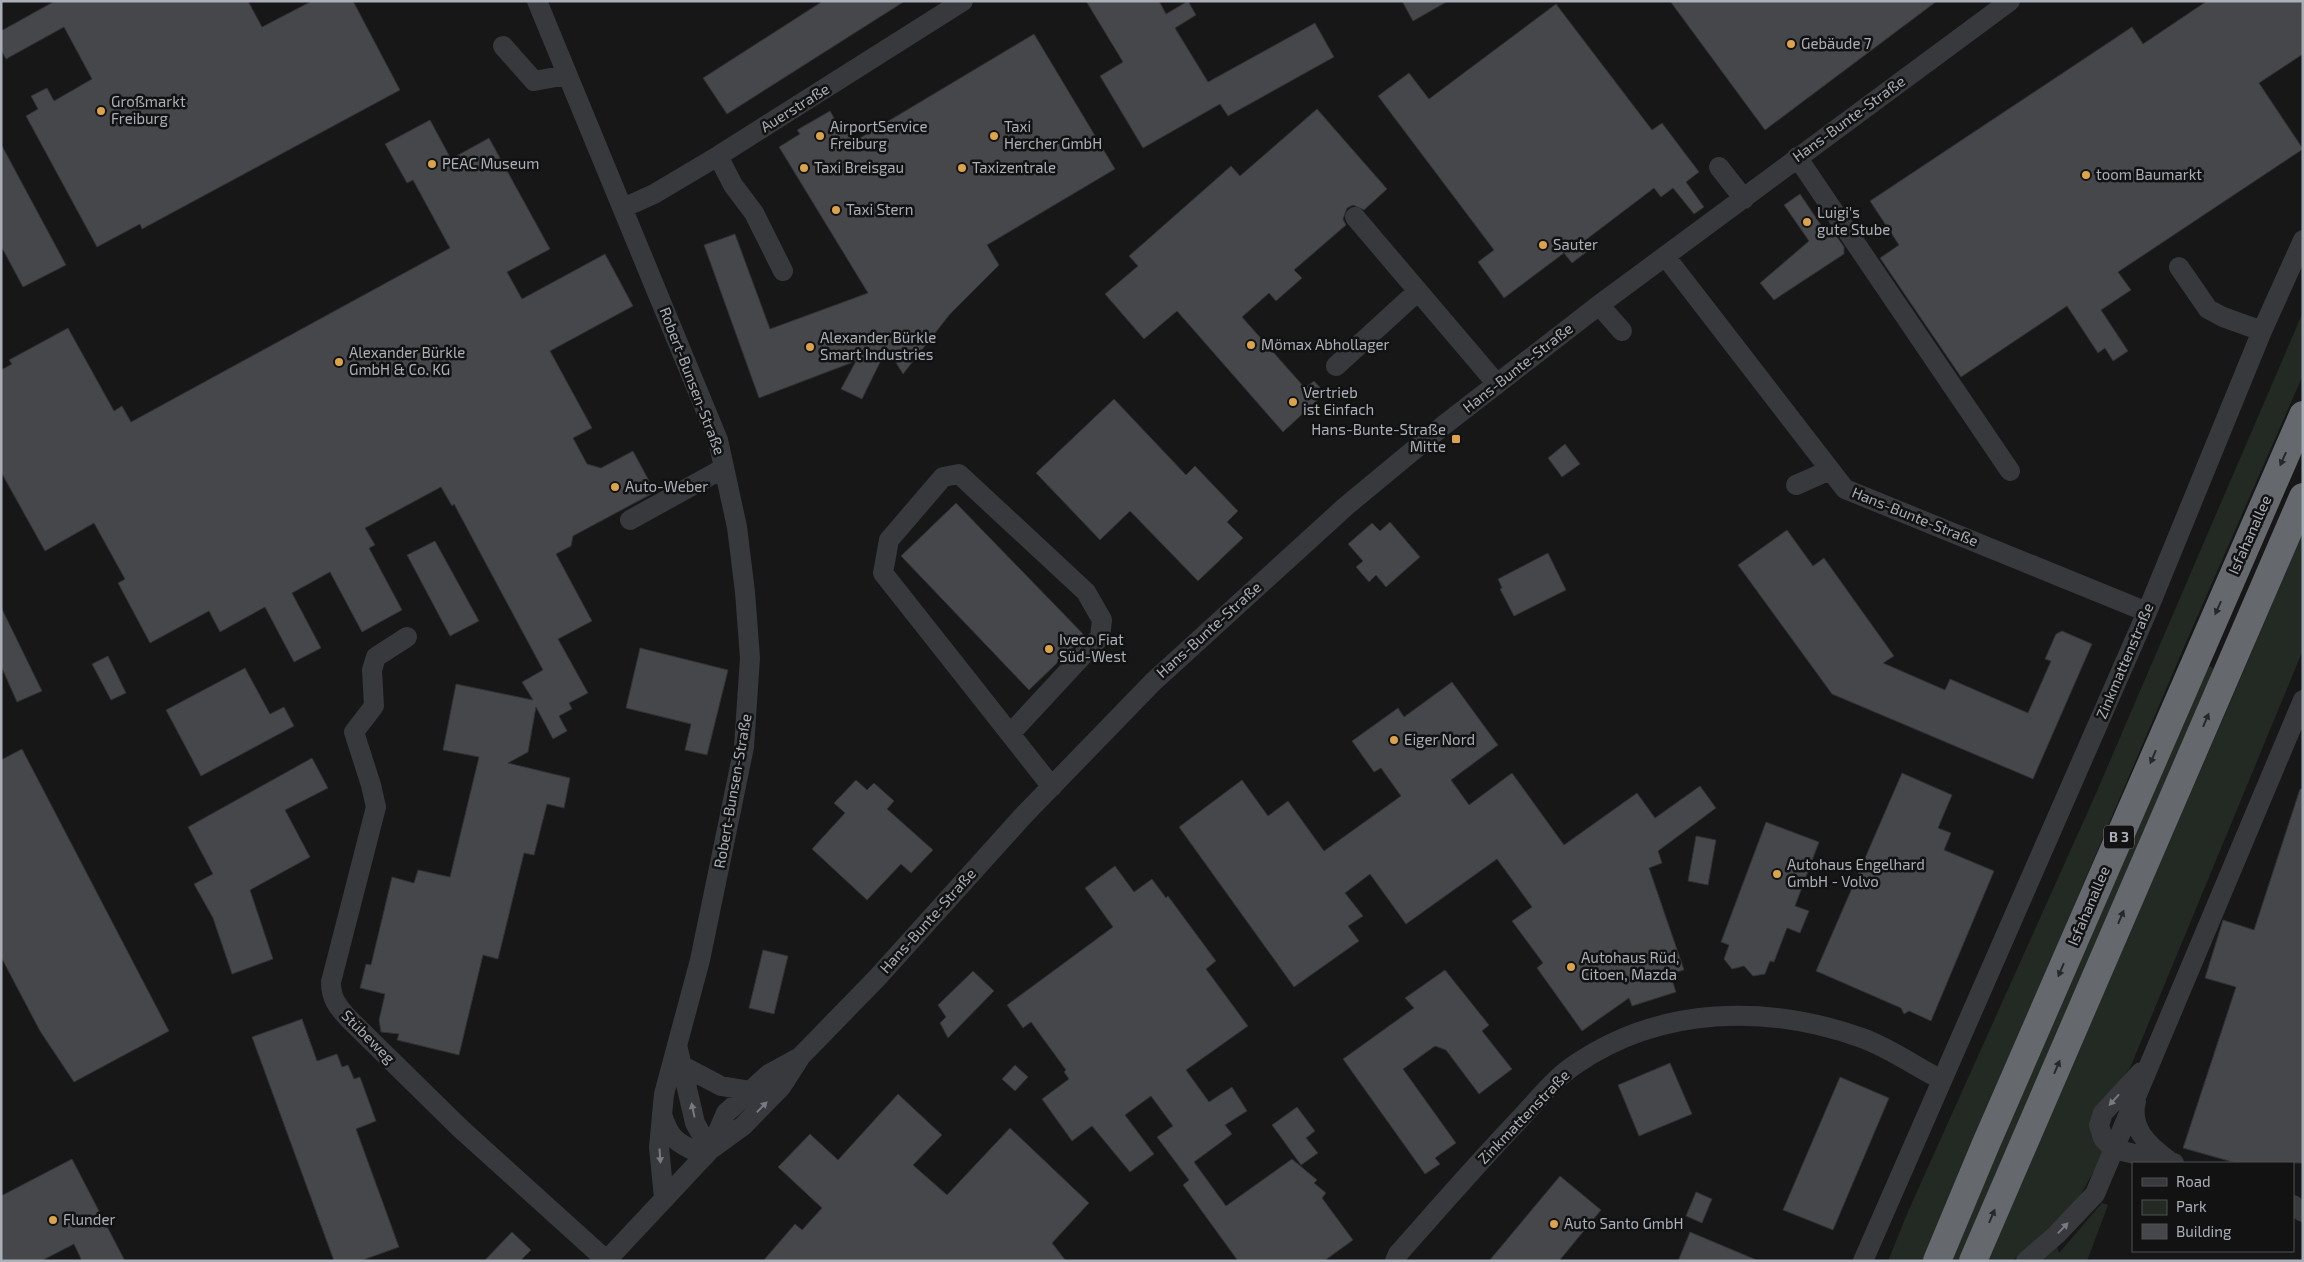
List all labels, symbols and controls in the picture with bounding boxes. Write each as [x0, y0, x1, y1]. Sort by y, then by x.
place label: Gebäude 7 [1801, 34, 1872, 52]
marker: Gebäude 7 [1785, 38, 1797, 50]
street label: Hans-Bunte-Straße [1789, 71, 1908, 165]
street label: Auerstraße [757, 79, 832, 135]
place label: Großmarkt Freiburg [111, 92, 186, 127]
marker: Großmarkt Freiburg [95, 105, 107, 117]
place label: AirportService Freiburg [830, 117, 927, 152]
place label: Taxi Hercher GmbH [1004, 117, 1102, 152]
marker: AirportService Freiburg [814, 130, 826, 142]
marker: Taxi Hercher GmbH [988, 130, 1000, 142]
place label: PEAC Museum [442, 154, 540, 172]
marker: PEAC Museum [426, 158, 438, 170]
place label: Taxi Breisgau [814, 158, 904, 176]
place label: Taxizentrale [972, 158, 1056, 176]
marker: Taxi Breisgau [798, 162, 810, 174]
marker: Taxizentrale [956, 162, 968, 174]
place label: toom Baumarkt [2096, 165, 2202, 183]
marker: toom Baumarkt [2080, 169, 2092, 181]
place label: Taxi Stern [846, 200, 913, 218]
place label: Luigi's gute Stube [1817, 203, 1890, 238]
marker: Taxi Stern [830, 204, 842, 216]
marker: Luigi's gute Stube [1801, 216, 1813, 228]
place label: Sauter [1553, 235, 1598, 253]
marker: Sauter [1537, 239, 1549, 251]
street label: Robert-Bunsen-Straße [656, 304, 729, 457]
street label: Hans-Bunte-Straße [1459, 319, 1576, 416]
place label: Alexander Bürkle Smart Industries [820, 328, 936, 363]
place label: Mömax Abhollager [1261, 335, 1390, 353]
marker: Mömax Abhollager [1245, 339, 1257, 351]
marker: Alexander Bürkle Smart Industries [804, 341, 816, 353]
place label: Alexander Bürkle GmbH & Co. KG [349, 343, 465, 378]
marker: Alexander Bürkle GmbH & Co. KG [333, 356, 345, 368]
place label: Vertrieb ist Einfach [1303, 383, 1374, 418]
marker: Vertrieb ist Einfach [1287, 396, 1299, 408]
place label: Hans-Bunte-Straße Mitte [1311, 420, 1446, 455]
marker: Hans-Bunte-Straße Mitte [1450, 433, 1462, 445]
one-way arrow [2279, 452, 2287, 466]
place label: Auto-Weber [625, 477, 708, 495]
marker: Auto-Weber [609, 481, 621, 493]
street label: Hans-Bunte-Straße [1850, 483, 1981, 550]
street label: Isfahanallee [2224, 492, 2274, 577]
street label: Hans-Bunte-Straße [1152, 578, 1264, 681]
street label: Zinkmattenstraße [2092, 600, 2157, 721]
one-way arrow [2214, 601, 2222, 615]
place label: Iveco Fiat Süd-West [1059, 630, 1127, 665]
marker: Iveco Fiat Süd-West [1043, 643, 1055, 655]
street label: Robert-Bunsen-Straße [710, 712, 754, 870]
one-way arrow [2202, 713, 2210, 727]
place label: Eiger Nord [1404, 730, 1475, 748]
marker: Eiger Nord [1388, 734, 1400, 746]
one-way arrow [2149, 750, 2157, 764]
road number: B 3 [2104, 826, 2134, 849]
place label: Autohaus Engelhard GmbH - Volvo [1787, 855, 1925, 890]
street label: Isfahanallee [2063, 863, 2113, 948]
street label: Hans-Bunte-Straße [876, 864, 979, 976]
marker: Autohaus Engelhard GmbH - Volvo [1771, 868, 1783, 880]
one-way arrow [2117, 910, 2125, 925]
place label: Autohaus Rüd, Citoen, Mazda [1581, 948, 1679, 983]
marker: Autohaus Rüd, Citoen, Mazda [1565, 961, 1577, 973]
one-way arrow [2056, 963, 2064, 977]
street label: Stübeweg [338, 1006, 400, 1067]
one-way arrow [2053, 1060, 2061, 1074]
street label: Zinkmattenstraße [1474, 1065, 1573, 1167]
one-way arrow [2108, 1094, 2120, 1106]
one-way arrow [688, 1101, 696, 1117]
one-way arrow [756, 1101, 768, 1113]
one-way arrow [656, 1148, 664, 1164]
legend [2132, 1162, 2294, 1252]
text: Road [2176, 1172, 2211, 1190]
text: Park [2176, 1197, 2207, 1215]
one-way arrow [1989, 1209, 1997, 1223]
place label: Flunder [63, 1210, 115, 1228]
marker: Flunder [47, 1214, 59, 1226]
place label: Auto Santo GmbH [1564, 1214, 1684, 1232]
marker: Auto Santo GmbH [1548, 1218, 1560, 1230]
text: Building [2176, 1222, 2232, 1240]
one-way arrow [2056, 1223, 2068, 1235]

